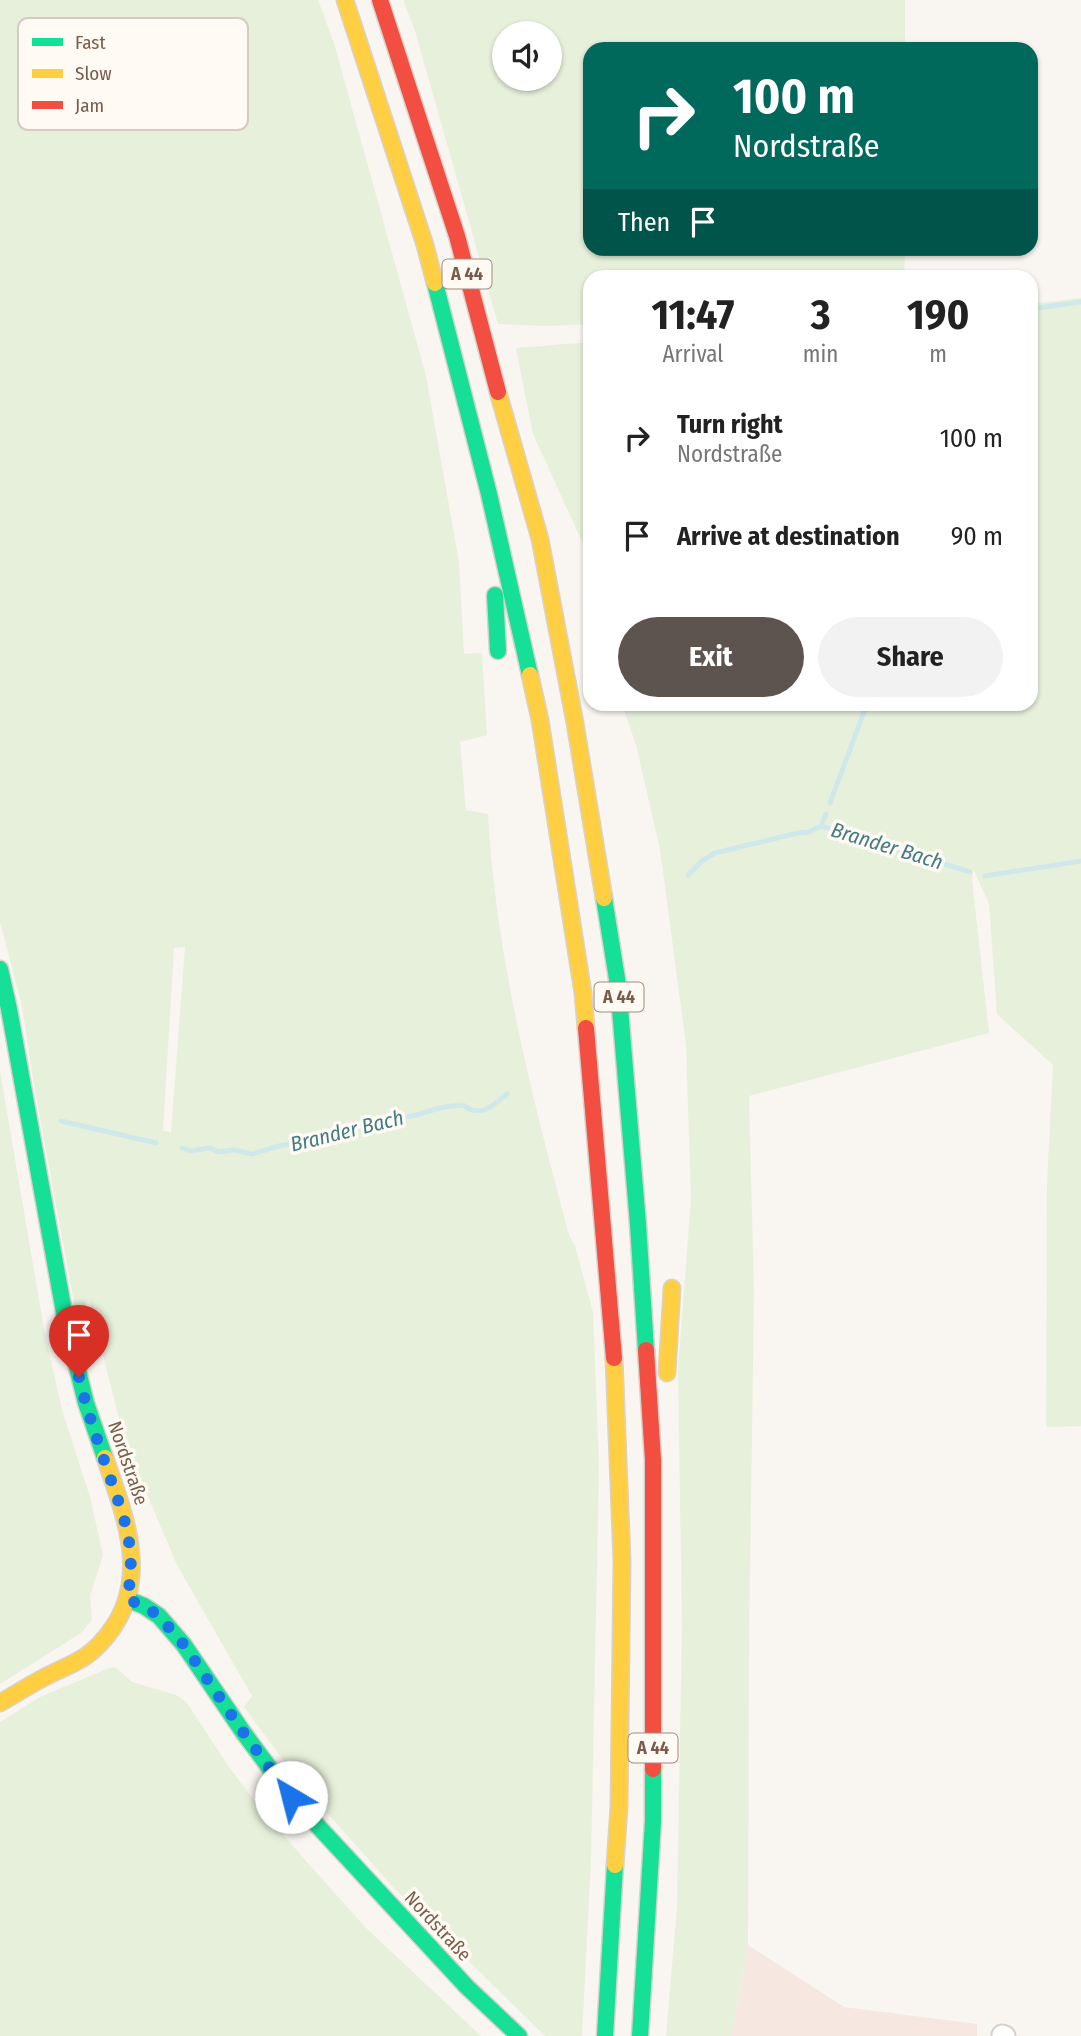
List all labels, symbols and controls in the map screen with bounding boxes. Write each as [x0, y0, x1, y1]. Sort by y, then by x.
legend [18, 18, 248, 130]
map controls [492, 21, 562, 91]
button: sound [492, 21, 562, 91]
text: Fast [75, 31, 106, 54]
text: Slow [75, 62, 112, 85]
text: 100 m [733, 67, 855, 126]
icon: right [618, 70, 709, 161]
text: Jam [75, 94, 104, 117]
text: Nordstraße [733, 127, 880, 165]
icon: arrive [684, 203, 722, 241]
text: Then [618, 207, 670, 238]
road number: A 44 [442, 260, 491, 288]
text: 11:47 [652, 290, 734, 340]
text: 3 [811, 290, 831, 340]
text: 190 [907, 290, 969, 340]
text: Arrival [662, 340, 723, 368]
text: min [803, 340, 838, 368]
text: m [929, 340, 947, 368]
text: Turn right [677, 409, 783, 440]
icon: right [618, 419, 656, 457]
text: 100 m [940, 423, 1003, 454]
text: Nordstraße [677, 440, 782, 468]
icon: arrive [618, 517, 656, 555]
text: Arrive at destination [677, 521, 900, 552]
text: 90 m [951, 521, 1003, 552]
button: Exit [618, 617, 804, 697]
button: Share [818, 617, 1003, 697]
water label: Brander Bach [828, 817, 946, 875]
road number: A 44 [594, 982, 644, 1012]
water label: Brander Bach [288, 1104, 406, 1158]
pin [49, 1305, 109, 1377]
icon: arrive [60, 1316, 98, 1354]
street label: Nordstraße [103, 1418, 153, 1508]
road number: A 44 [628, 1734, 678, 1763]
position arrow [254, 1760, 328, 1834]
street label: Nordstraße [400, 1886, 476, 1966]

